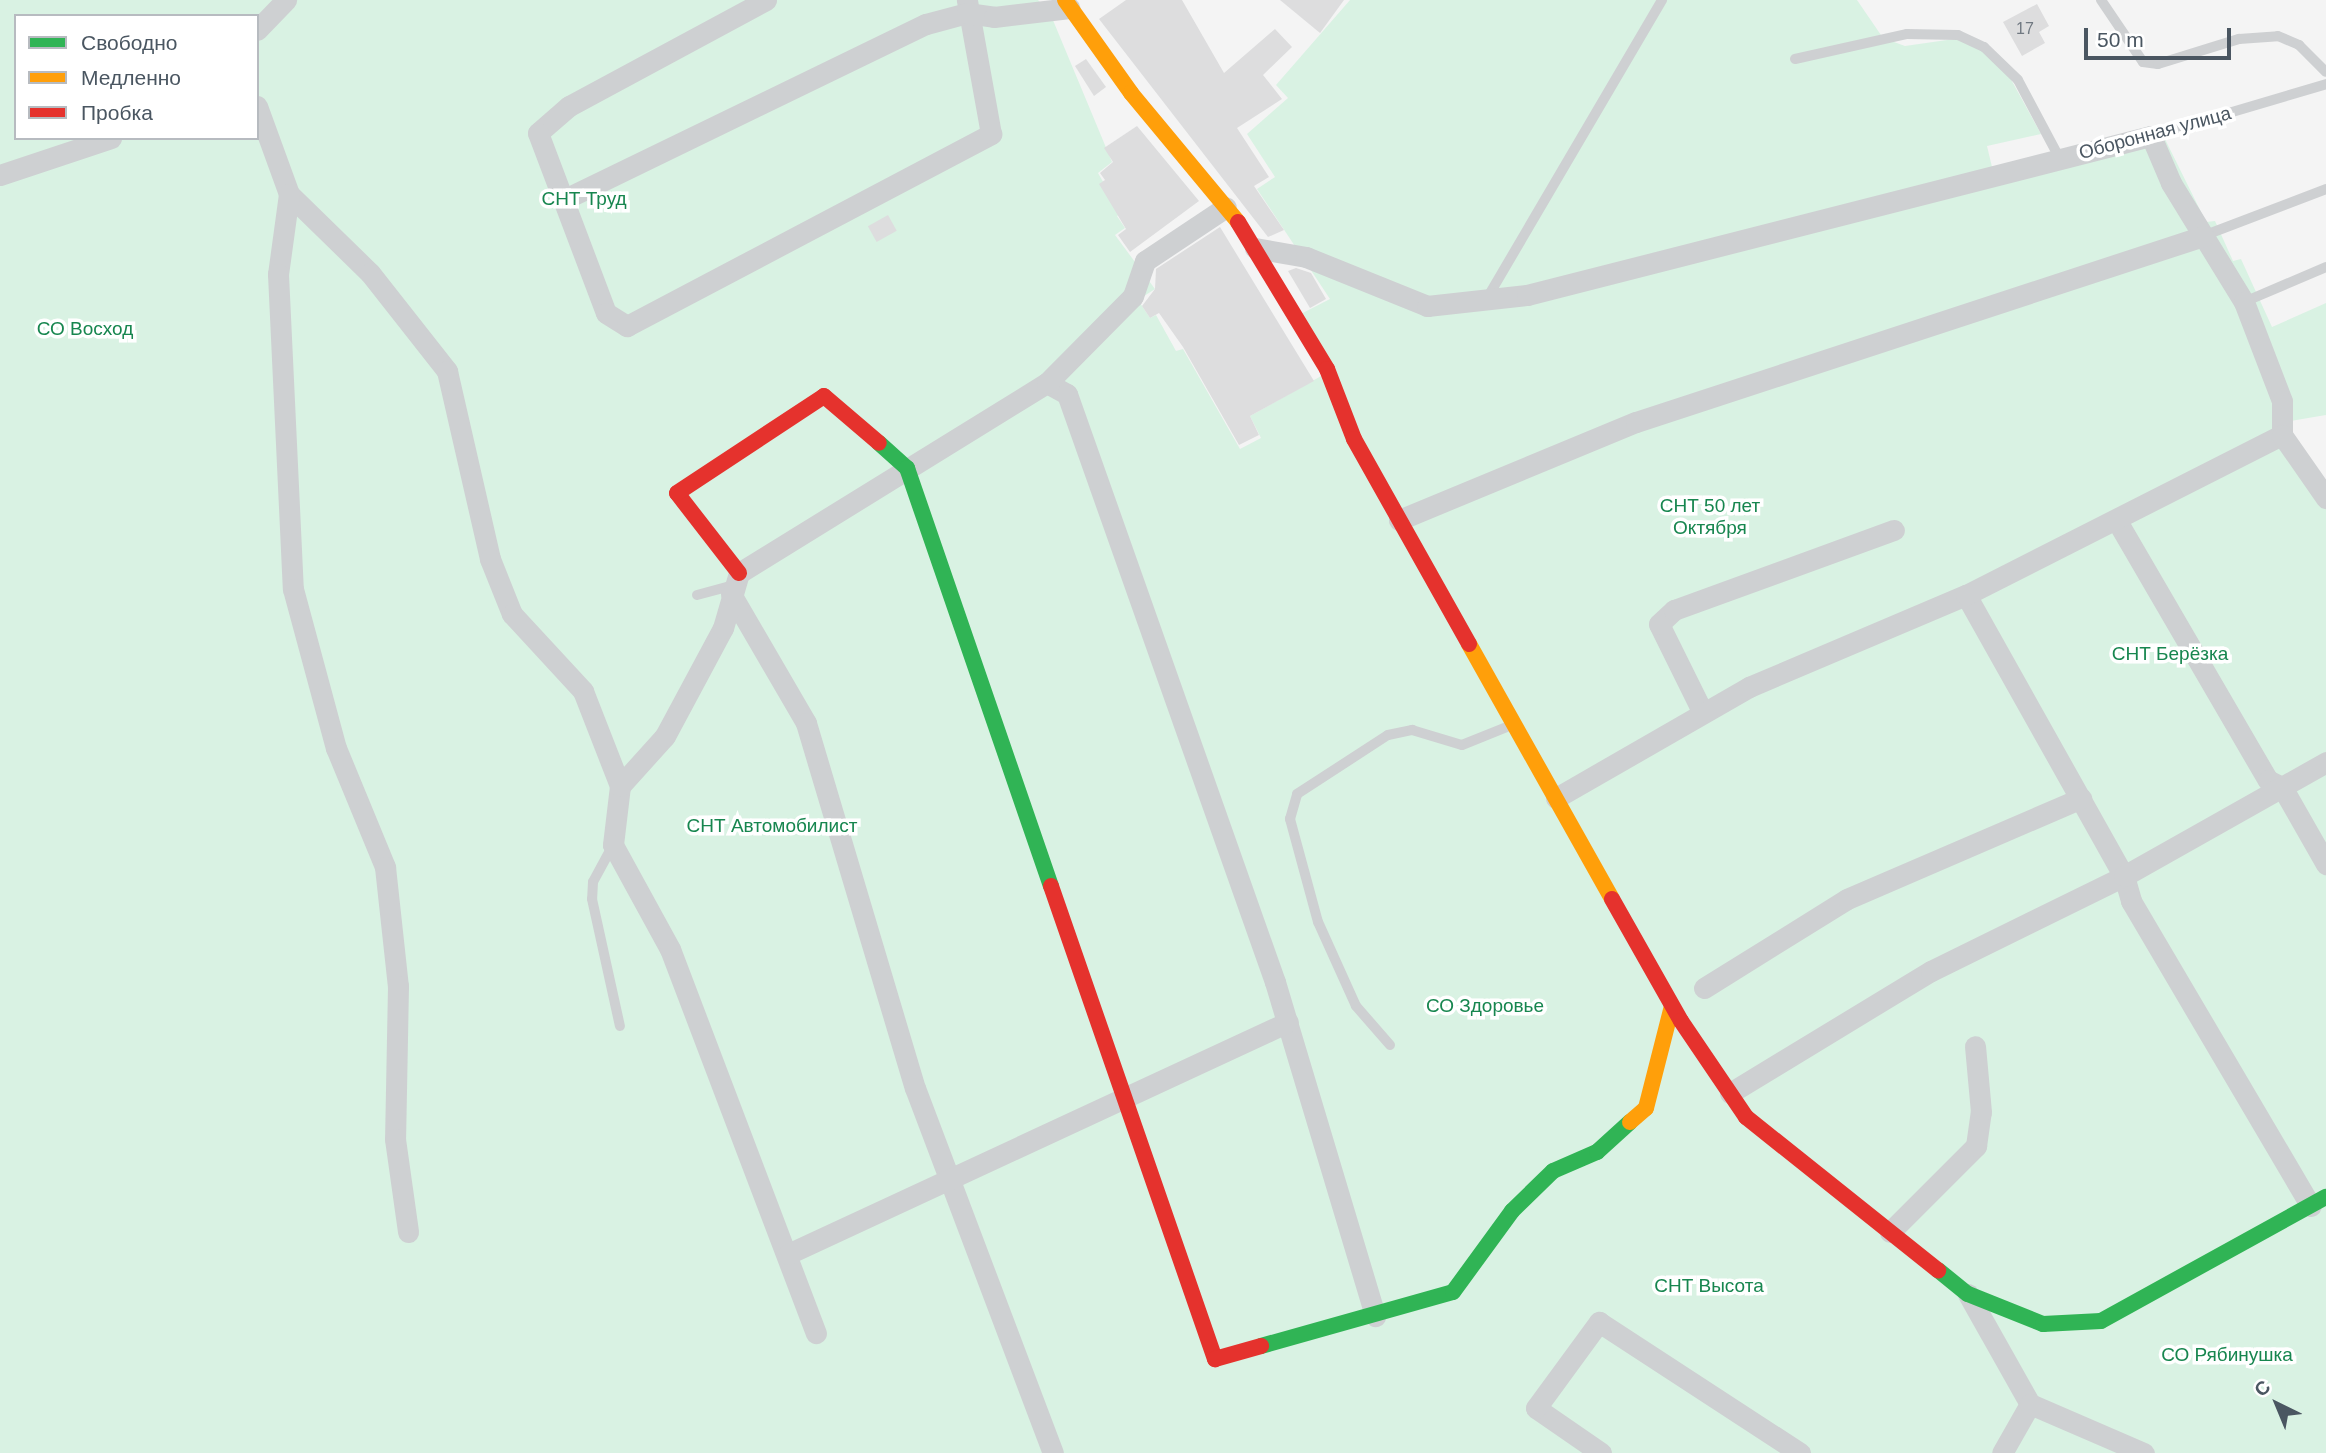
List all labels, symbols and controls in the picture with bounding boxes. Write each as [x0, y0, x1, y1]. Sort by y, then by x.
legend [14, 14, 259, 140]
scale bar [2088, 14, 2235, 58]
house number: 17 [2016, 19, 2034, 39]
text: 50 m [2097, 28, 2144, 51]
text: Свободно [81, 31, 178, 54]
text: Медленно [81, 66, 181, 89]
text: Пробка [81, 101, 153, 124]
street label: Оборонная улица [2076, 102, 2234, 164]
park label: СНТ Труд [541, 188, 627, 210]
park label: СО Восход [37, 318, 133, 340]
park label: СНТ 50 лет Октября [1660, 495, 1760, 539]
park label: СНТ Берёзка [2112, 643, 2228, 665]
park label: СНТ Автомобилист [687, 815, 857, 837]
park label: СО Здоровье [1426, 995, 1544, 1017]
park label: СНТ Высота [1654, 1275, 1764, 1297]
park label: СО Рябинушка [2161, 1344, 2293, 1366]
north arrow [2242, 1369, 2312, 1439]
text: С [2250, 1376, 2275, 1401]

